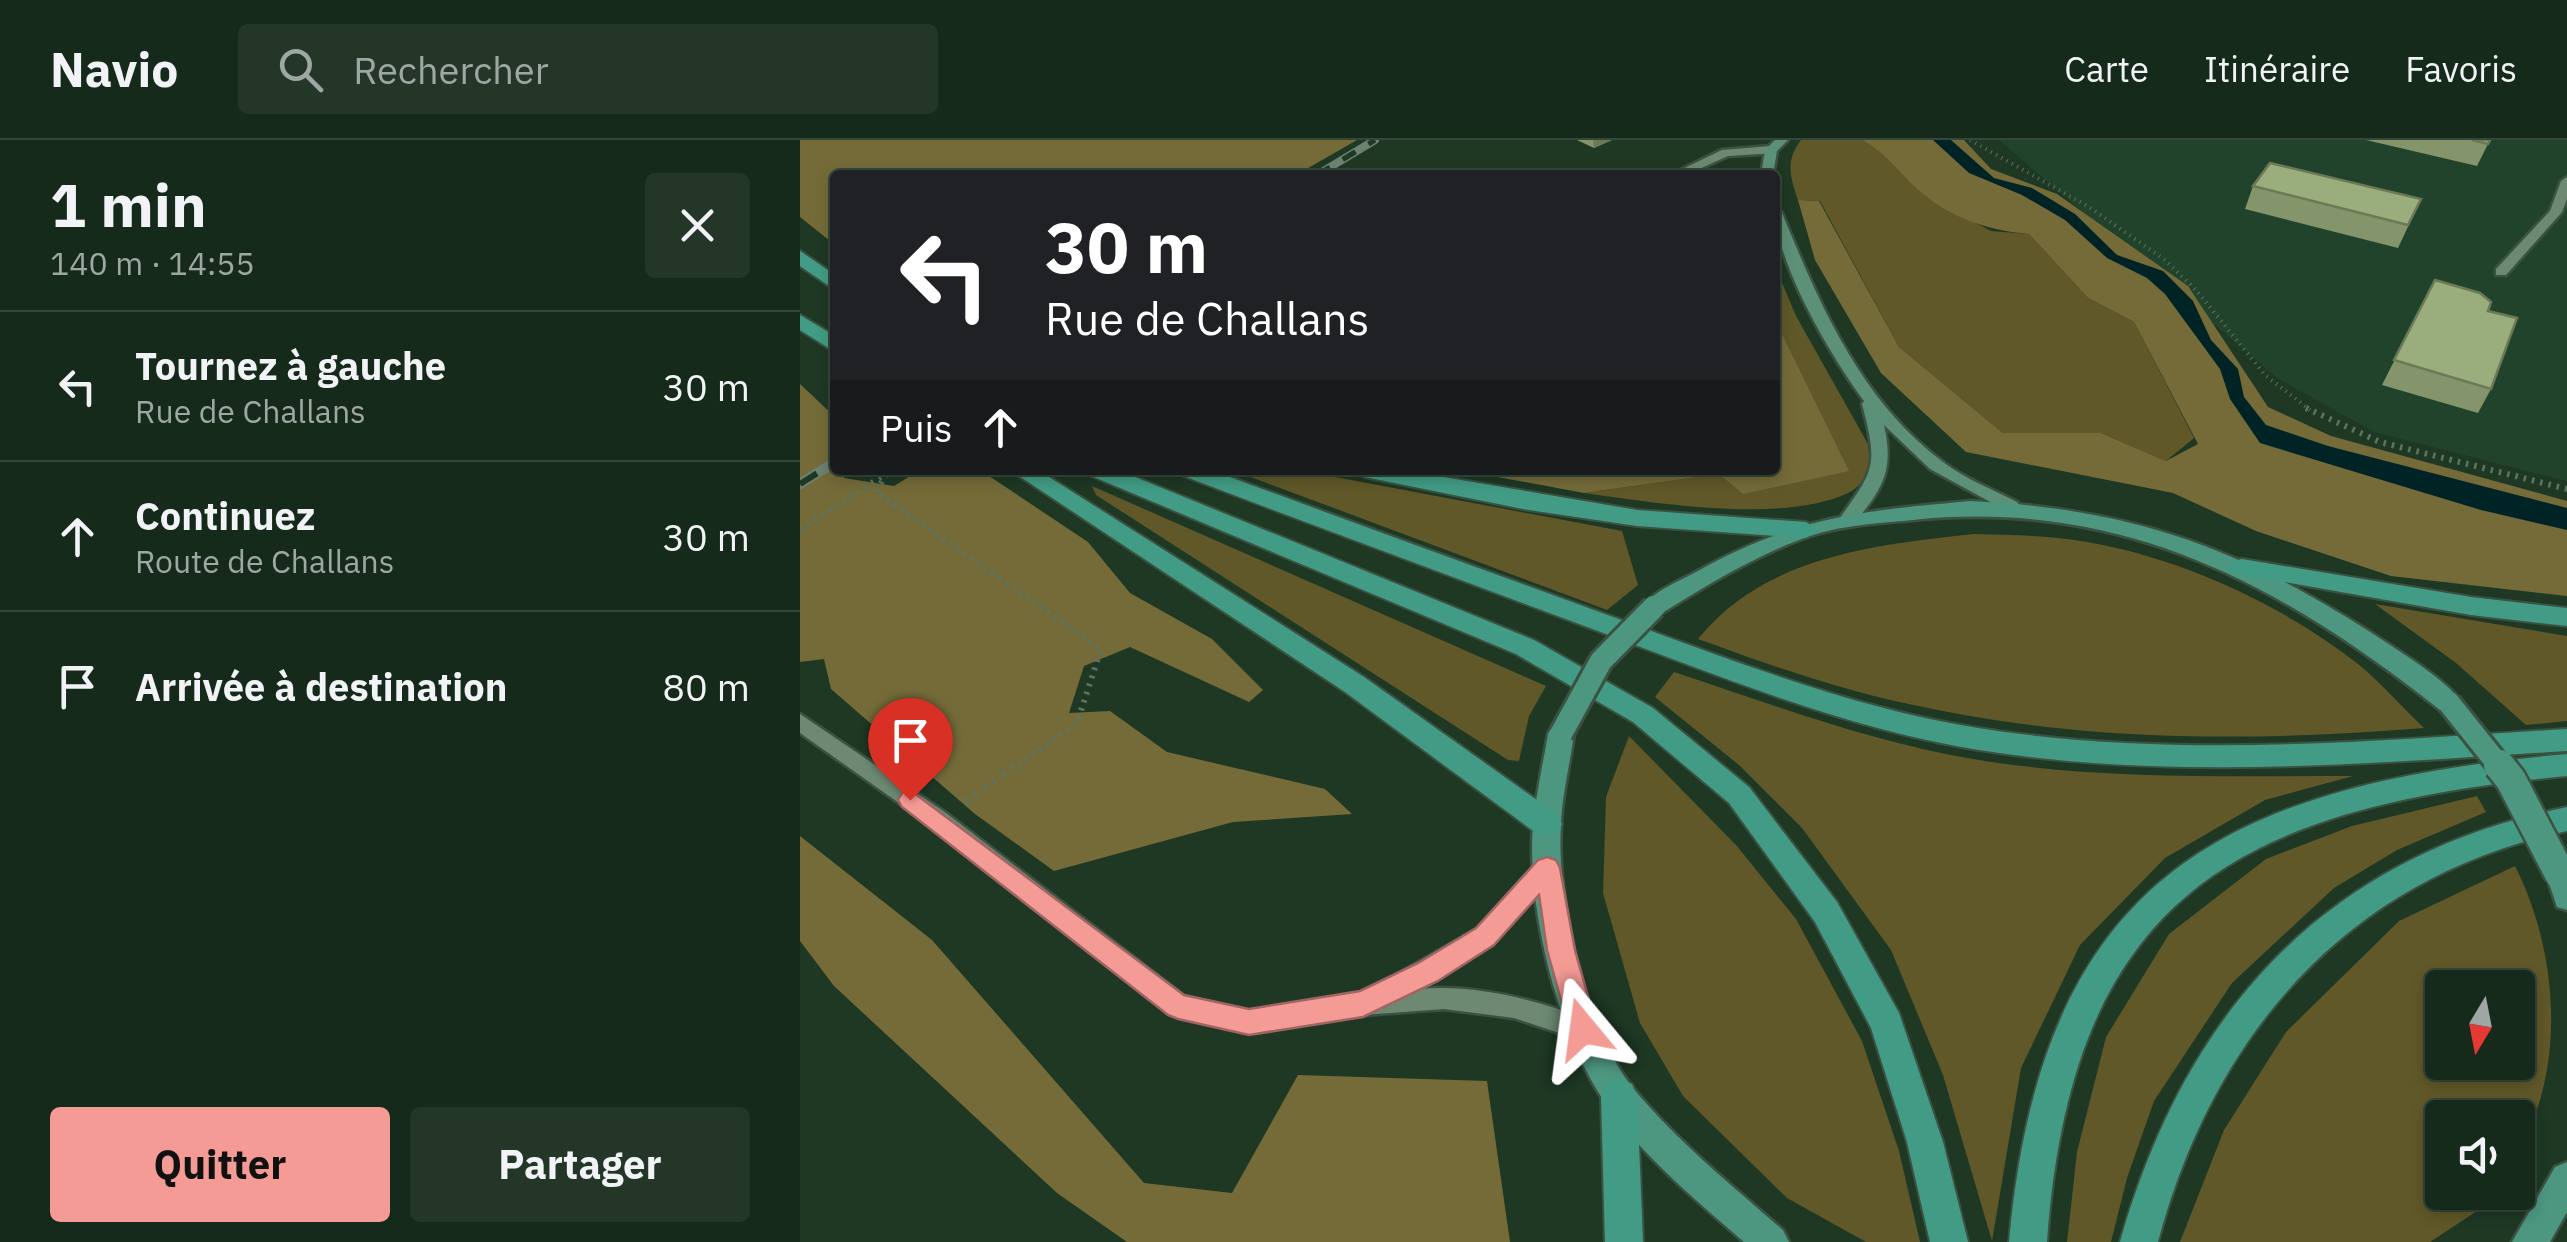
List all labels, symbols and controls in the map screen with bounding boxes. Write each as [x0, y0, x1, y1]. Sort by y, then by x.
search box [238, 24, 938, 114]
text: Navio [50, 38, 178, 100]
icon: search [273, 42, 328, 97]
text: Rechercher [353, 45, 549, 94]
text: Carte [2064, 46, 2149, 92]
text: Itinéraire [2204, 46, 2350, 92]
text: Favoris [2405, 46, 2517, 92]
text: 1 min [50, 165, 207, 244]
button: close [645, 173, 750, 278]
text: 30 m [1045, 201, 1208, 292]
icon: left [880, 210, 1010, 340]
text: 140 m · 14:55 [50, 242, 255, 284]
text: Rue de Challans [1045, 289, 1369, 347]
text: Tournez à gauche [135, 341, 446, 390]
icon: left [50, 359, 105, 414]
text: 30 m [662, 362, 750, 411]
text: Rue de Challans [135, 390, 366, 432]
icon: ahead [973, 400, 1028, 455]
text: Puis [880, 403, 953, 452]
text: Continuez [135, 491, 315, 540]
icon: ahead [50, 509, 105, 564]
text: 30 m [662, 512, 750, 561]
text: Route de Challans [135, 540, 394, 582]
icon: arrive [50, 659, 105, 714]
text: Arrivée à destination [135, 662, 507, 711]
text: 80 m [662, 662, 750, 711]
pin [868, 698, 953, 801]
icon: arrive [883, 713, 938, 768]
north arrow [2425, 970, 2535, 1080]
map controls [2425, 970, 2535, 1210]
position arrow [1531, 977, 1635, 1081]
button: sound [2425, 1100, 2535, 1210]
button: Quitter [50, 1107, 390, 1222]
button: Partager [410, 1107, 750, 1222]

